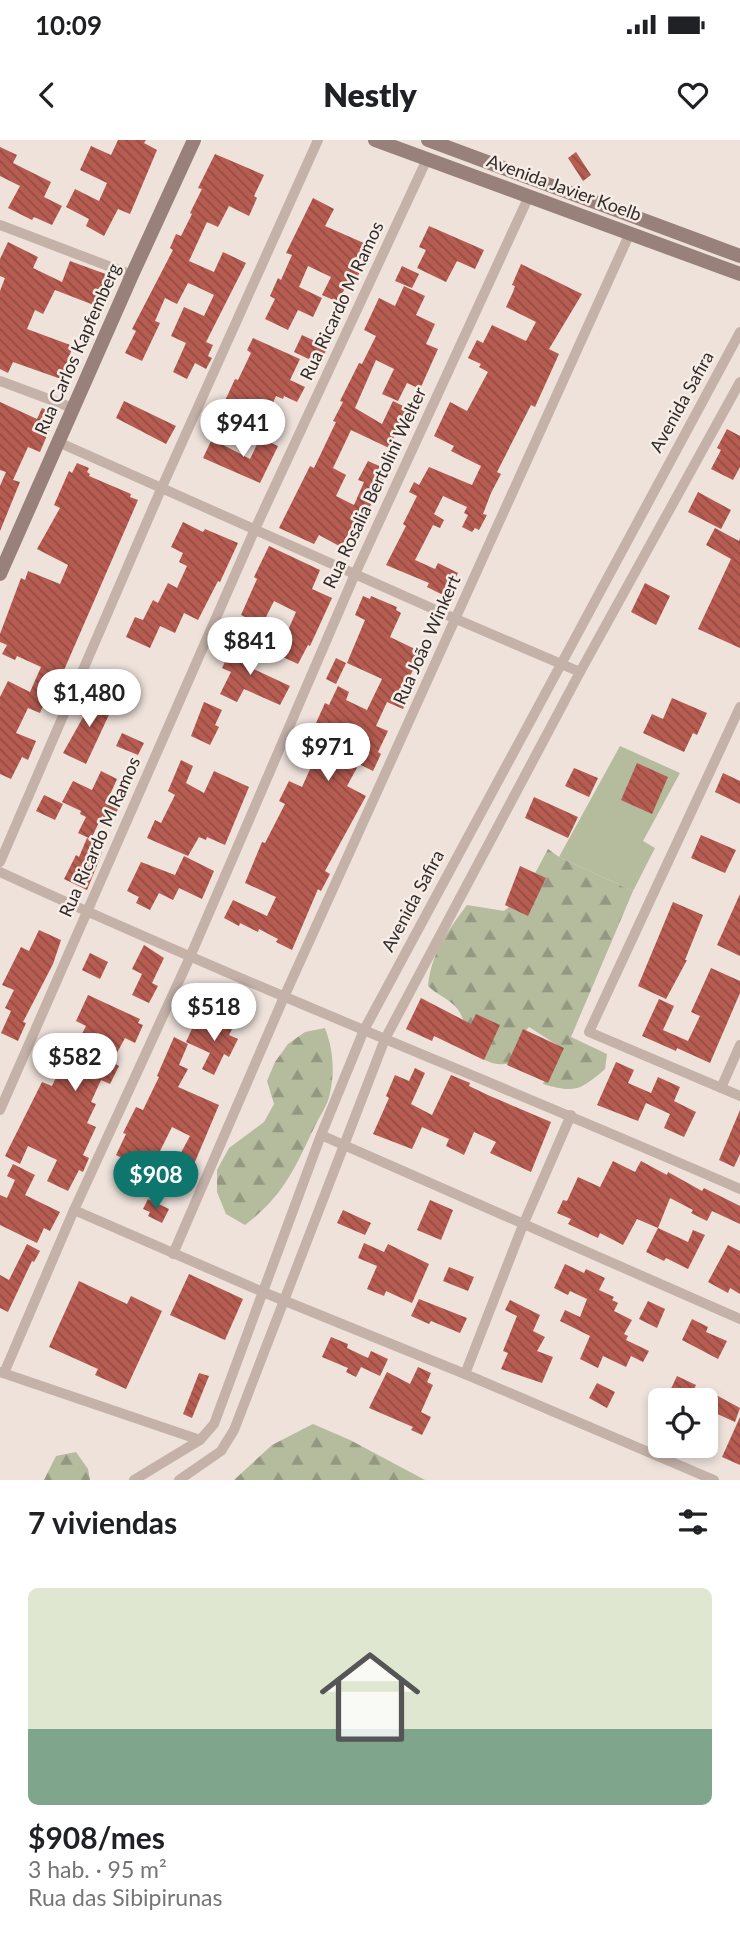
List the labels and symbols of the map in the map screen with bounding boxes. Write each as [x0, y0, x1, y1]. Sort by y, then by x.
street label: Avenida Javier Koelb [484, 149, 645, 225]
street label: Rua Ricardo M Ramos [295, 217, 388, 384]
street label: Rua Carlos Kapfemberg [29, 260, 125, 438]
street label: Avenida Safira [644, 347, 718, 456]
street label: Rua Rosalia Bertolini Welter [318, 383, 431, 592]
pin: $941 [202, 400, 284, 459]
street label: Rua João Winkert [388, 571, 465, 708]
pin: $841 [209, 617, 291, 677]
pin: $1,480 [32, 670, 146, 729]
pin: $971 [287, 724, 369, 783]
street label: Rua Ricardo M Ramos [54, 753, 144, 920]
street label: Avenida Safira [376, 846, 448, 955]
pin: $518 [173, 984, 255, 1043]
pin: $582 [34, 1034, 116, 1093]
pin: $908 [115, 1152, 197, 1211]

